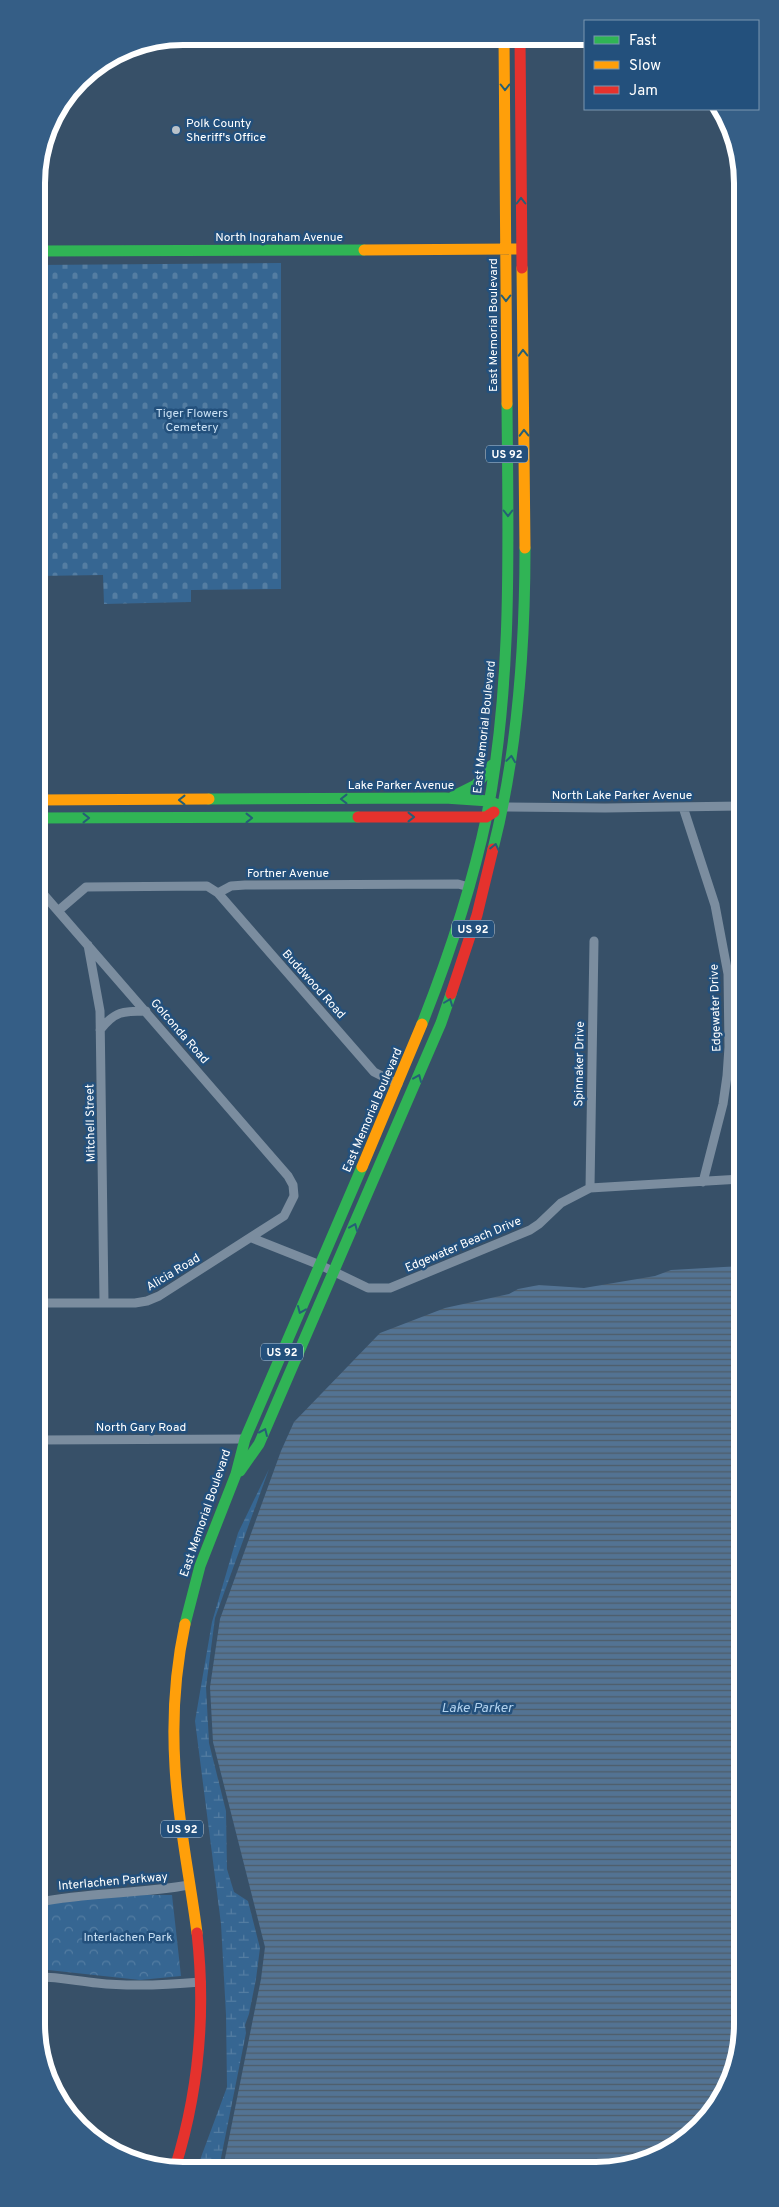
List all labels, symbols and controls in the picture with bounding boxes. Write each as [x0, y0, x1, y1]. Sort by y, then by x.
legend [584, 20, 759, 110]
text: Fast [629, 32, 657, 51]
text: Slow [629, 57, 661, 76]
text: Jam [629, 82, 658, 101]
one-way arrow [500, 84, 510, 91]
place label: Polk County Sheriff's Office [186, 116, 266, 146]
marker: Polk County Sheriff's Office [170, 124, 182, 136]
one-way arrow [516, 196, 526, 204]
street label: North Ingraham Avenue [215, 230, 343, 246]
street label: East Memorial Boulevard [486, 258, 502, 392]
one-way arrow [501, 294, 511, 302]
one-way arrow [518, 349, 528, 357]
park label: Tiger Flowers Cemetery [156, 406, 228, 436]
one-way arrow [518, 429, 529, 437]
road number: US 92 [486, 446, 528, 462]
one-way arrow [503, 510, 513, 517]
street label: East Memorial Boulevard [470, 660, 500, 794]
one-way arrow [506, 755, 516, 763]
street label: Lake Parker Avenue [348, 778, 454, 794]
street label: North Lake Parker Avenue [552, 788, 692, 804]
one-way arrow [340, 794, 348, 804]
one-way arrow [177, 795, 185, 805]
one-way arrow [408, 812, 415, 822]
one-way arrow [82, 813, 90, 823]
one-way arrow [245, 813, 253, 823]
one-way arrow [489, 842, 500, 851]
street label: Fortner Avenue [247, 866, 329, 882]
road number: US 92 [452, 921, 494, 938]
street label: Buddwood Road [278, 947, 349, 1023]
street label: Edgewater Drive [706, 964, 726, 1052]
street label: Golconda Road [146, 996, 212, 1068]
one-way arrow [443, 998, 453, 1007]
street label: Spinnaker Drive [571, 1021, 589, 1107]
street label: East Memorial Boulevard [339, 1046, 406, 1175]
one-way arrow [411, 1074, 422, 1083]
street label: Mitchell Street [82, 1084, 100, 1162]
street label: Edgewater Beach Drive [403, 1213, 524, 1277]
one-way arrow [347, 1223, 358, 1232]
street label: Alicia Road [144, 1250, 203, 1295]
one-way arrow [296, 1305, 307, 1314]
road number: US 92 [261, 1344, 303, 1360]
street label: North Gary Road [96, 1420, 186, 1436]
one-way arrow [257, 1428, 268, 1437]
street label: East Memorial Boulevard [177, 1447, 235, 1579]
water label: Lake Parker [441, 1700, 514, 1717]
road number: US 92 [161, 1820, 203, 1838]
street label: Interlachen Parkway [58, 1869, 169, 1895]
park label: Interlachen Park [83, 1930, 173, 1946]

